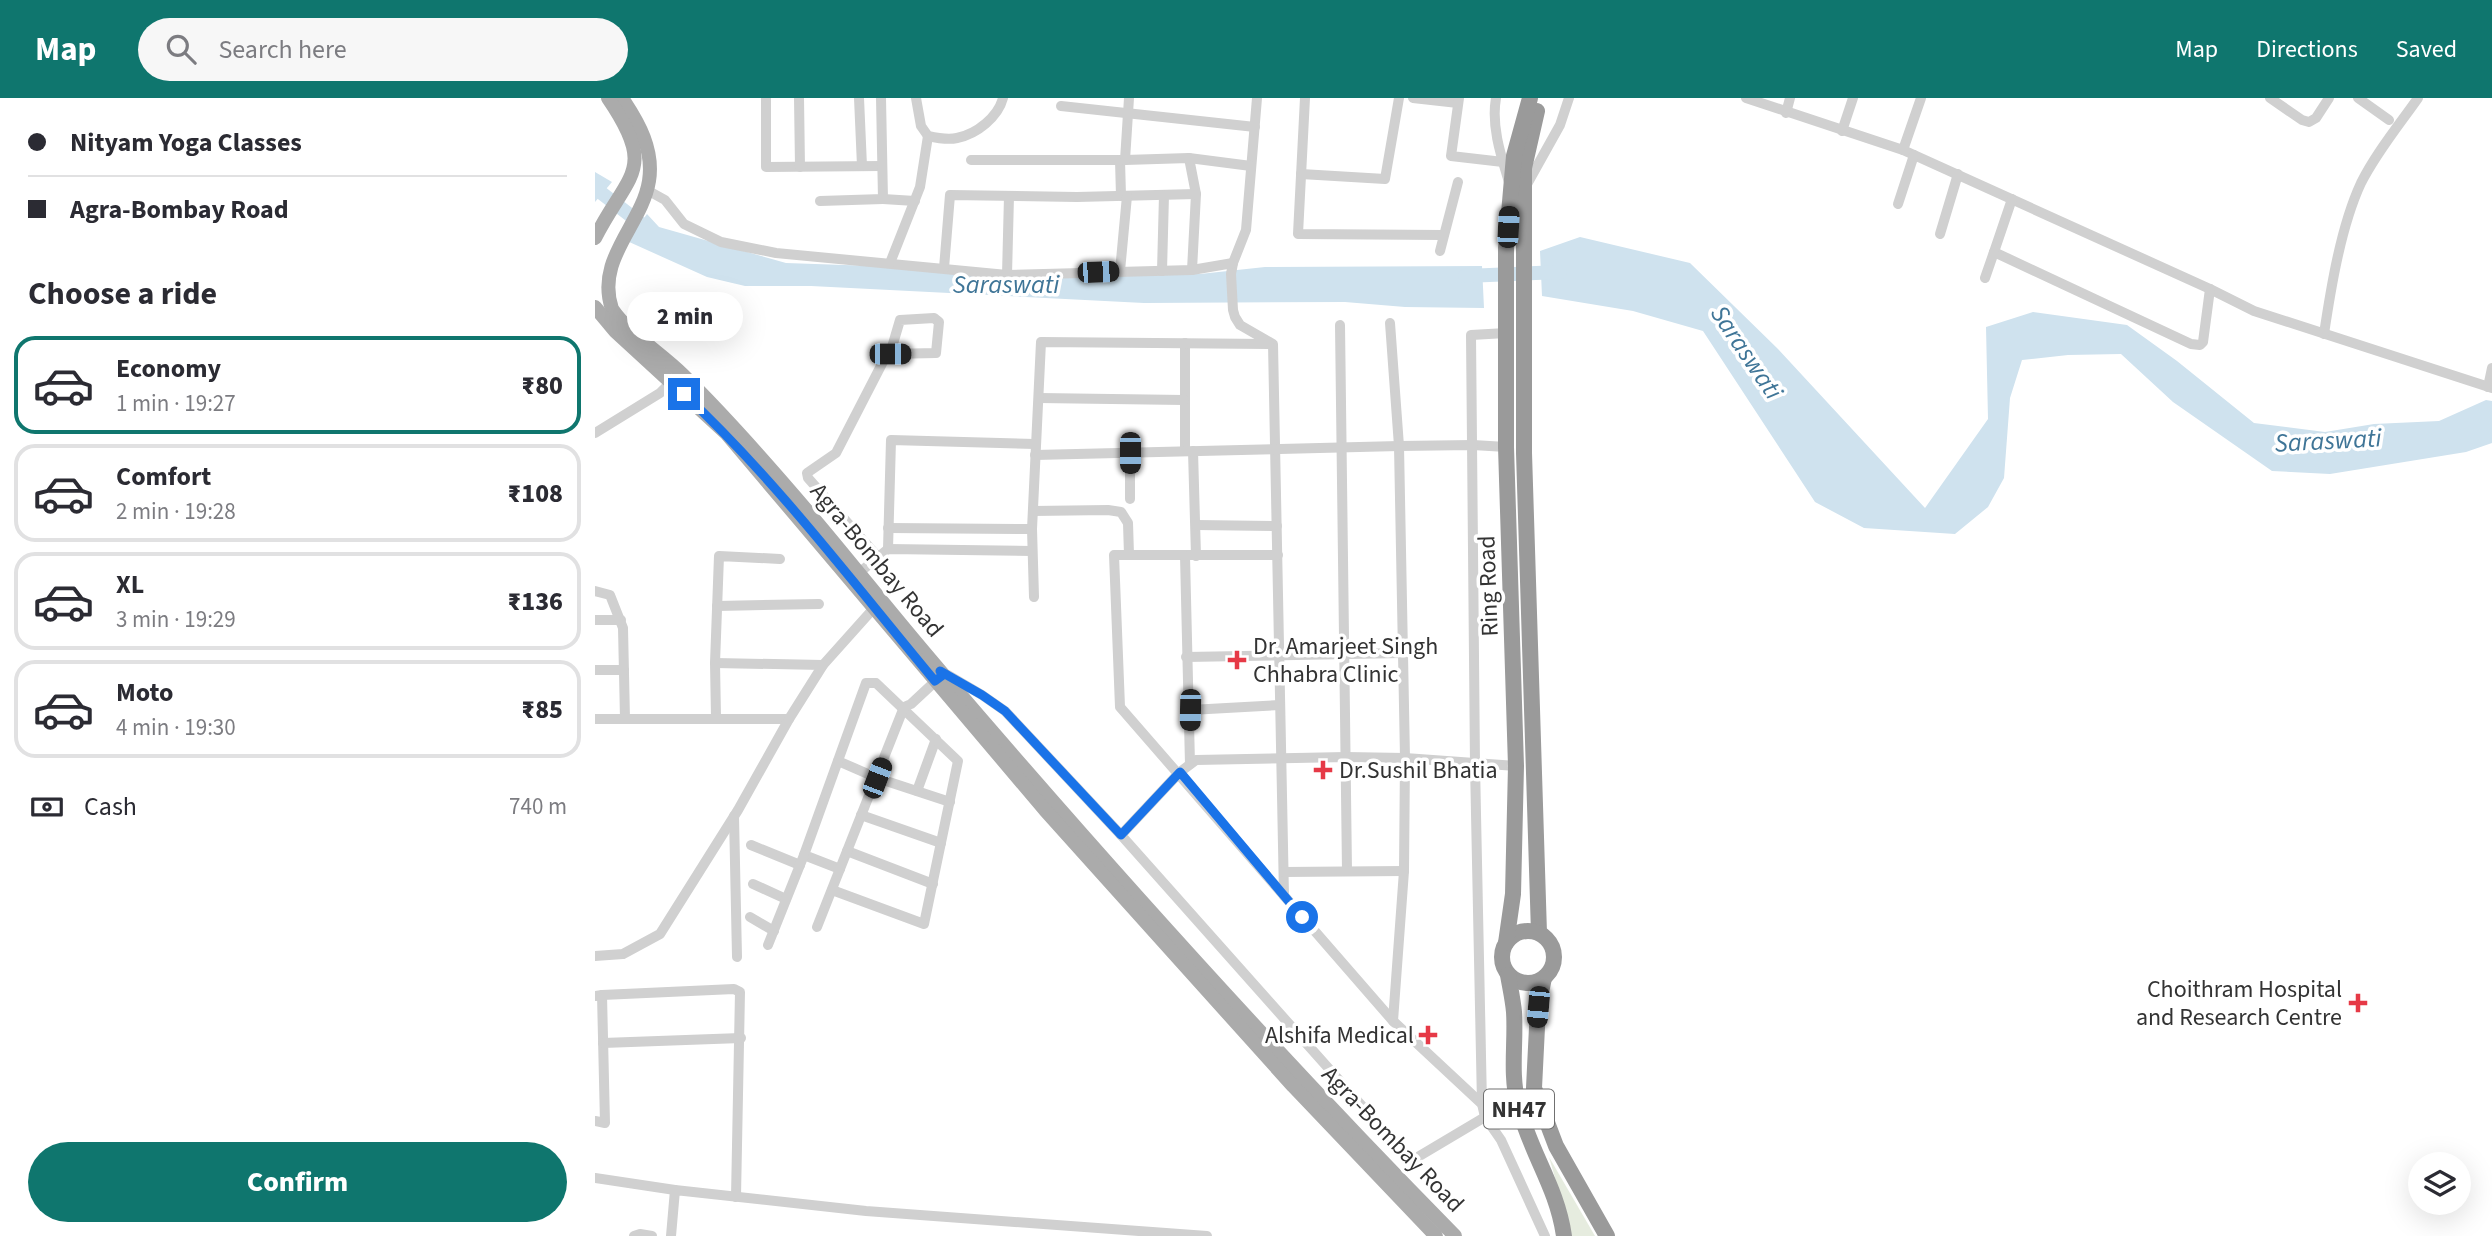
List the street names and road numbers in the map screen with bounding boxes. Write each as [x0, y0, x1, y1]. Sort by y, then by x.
street label: Agra-Bombay Road [801, 476, 952, 645]
street label: Ring Road [1469, 535, 1508, 637]
street label: Agra-Bombay Road [1313, 1058, 1472, 1221]
road number: NH47 [1484, 1090, 1554, 1128]

